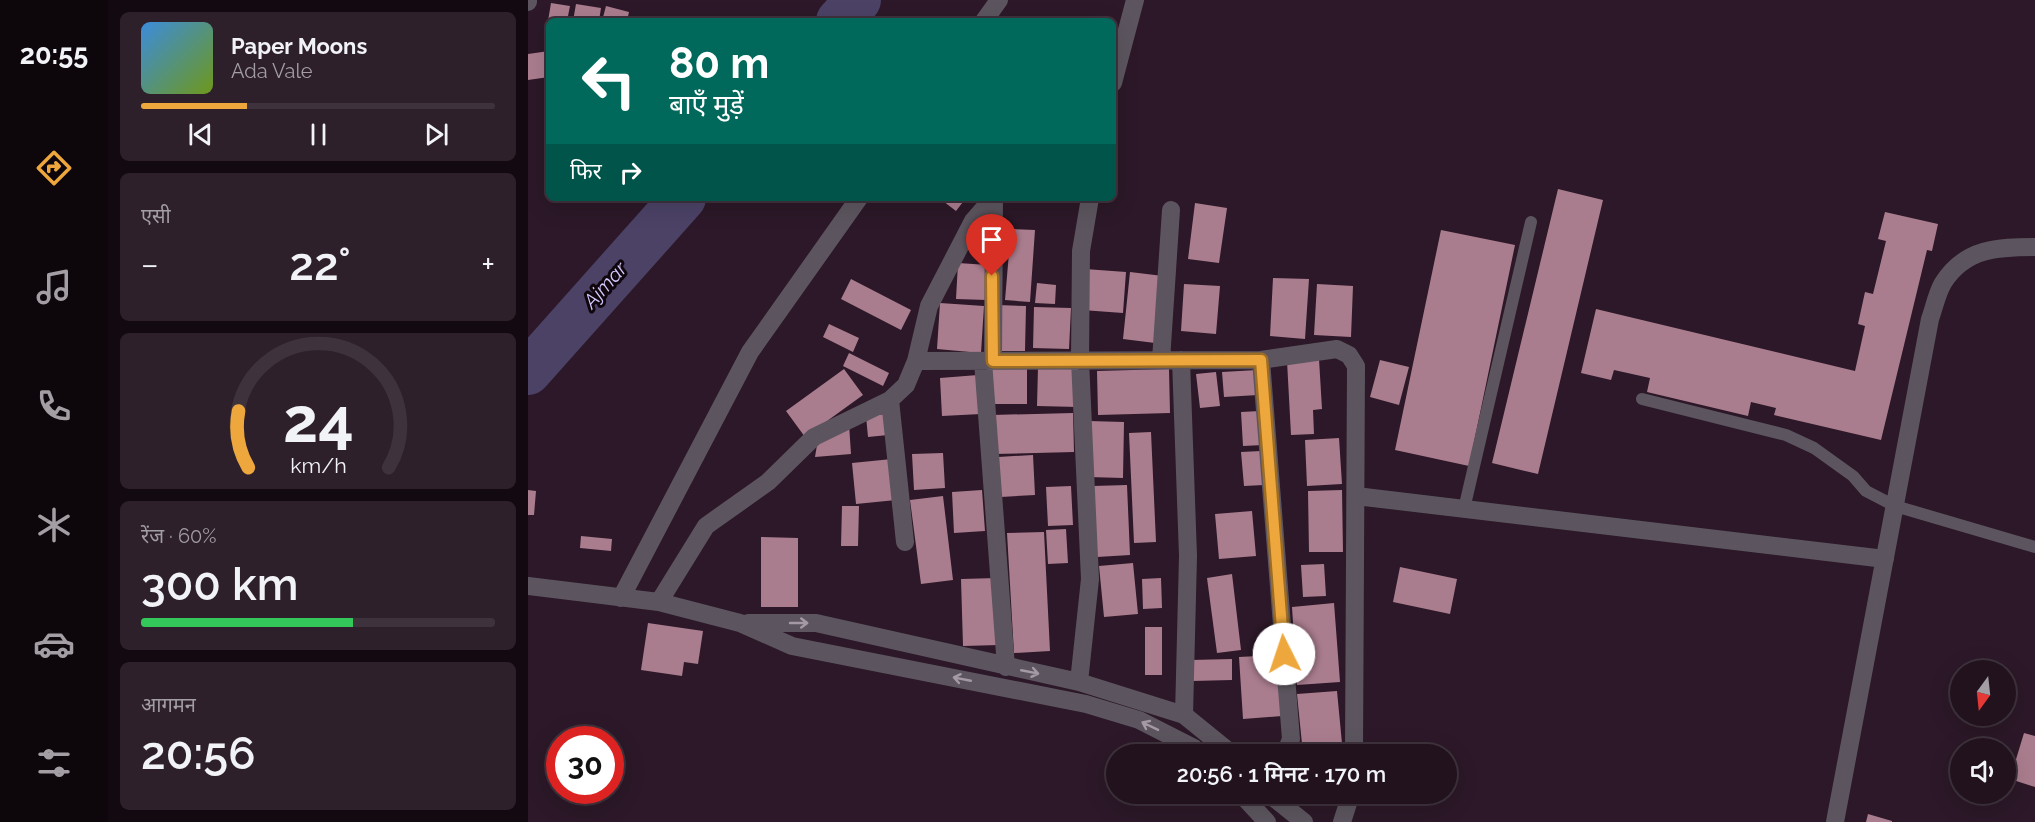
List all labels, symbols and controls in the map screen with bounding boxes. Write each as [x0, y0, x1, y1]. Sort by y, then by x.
text: Paper Moons [231, 33, 367, 59]
text: 20:55 [20, 39, 88, 70]
text: 80 m [669, 39, 769, 88]
icon: left [570, 42, 648, 120]
text: Ada Vale [231, 59, 313, 83]
text: बाएँ मुड़ें [669, 89, 744, 120]
icon: previous [184, 118, 217, 151]
icon: pause [302, 118, 335, 151]
icon: next [420, 118, 453, 151]
icon: directions [33, 147, 75, 189]
icon: right [614, 156, 647, 189]
text: फिर [570, 158, 602, 184]
text: एसी [141, 204, 171, 228]
pin [966, 214, 1017, 276]
icon: arrive [975, 223, 1008, 256]
text: 22° [289, 238, 351, 291]
text: − [141, 245, 159, 284]
text: + [481, 245, 495, 284]
water label: Ajmar [577, 256, 633, 314]
icon: music [33, 266, 75, 308]
text: 24 [283, 383, 353, 457]
icon: phone [33, 385, 75, 427]
text: km/h [290, 453, 346, 478]
icon: climate [33, 504, 75, 546]
text: रेंज · 60% [141, 524, 217, 548]
text: 300 km [141, 558, 298, 611]
one-way arrow [788, 617, 808, 629]
position arrow [1252, 622, 1316, 686]
icon: car [33, 623, 75, 665]
north arrow [1950, 660, 2016, 726]
map controls [1950, 660, 2016, 804]
one-way arrow [1020, 667, 1039, 678]
one-way arrow [952, 673, 972, 684]
text: आगमन [141, 693, 196, 717]
one-way arrow [1142, 720, 1160, 731]
speed limit sign: 30 [546, 726, 624, 804]
text: 20:56 [141, 727, 255, 780]
button: sound [1950, 738, 2016, 804]
icon: filters [33, 742, 75, 784]
text: 20:56 · 1 मिनट · 170 m [1177, 761, 1386, 787]

